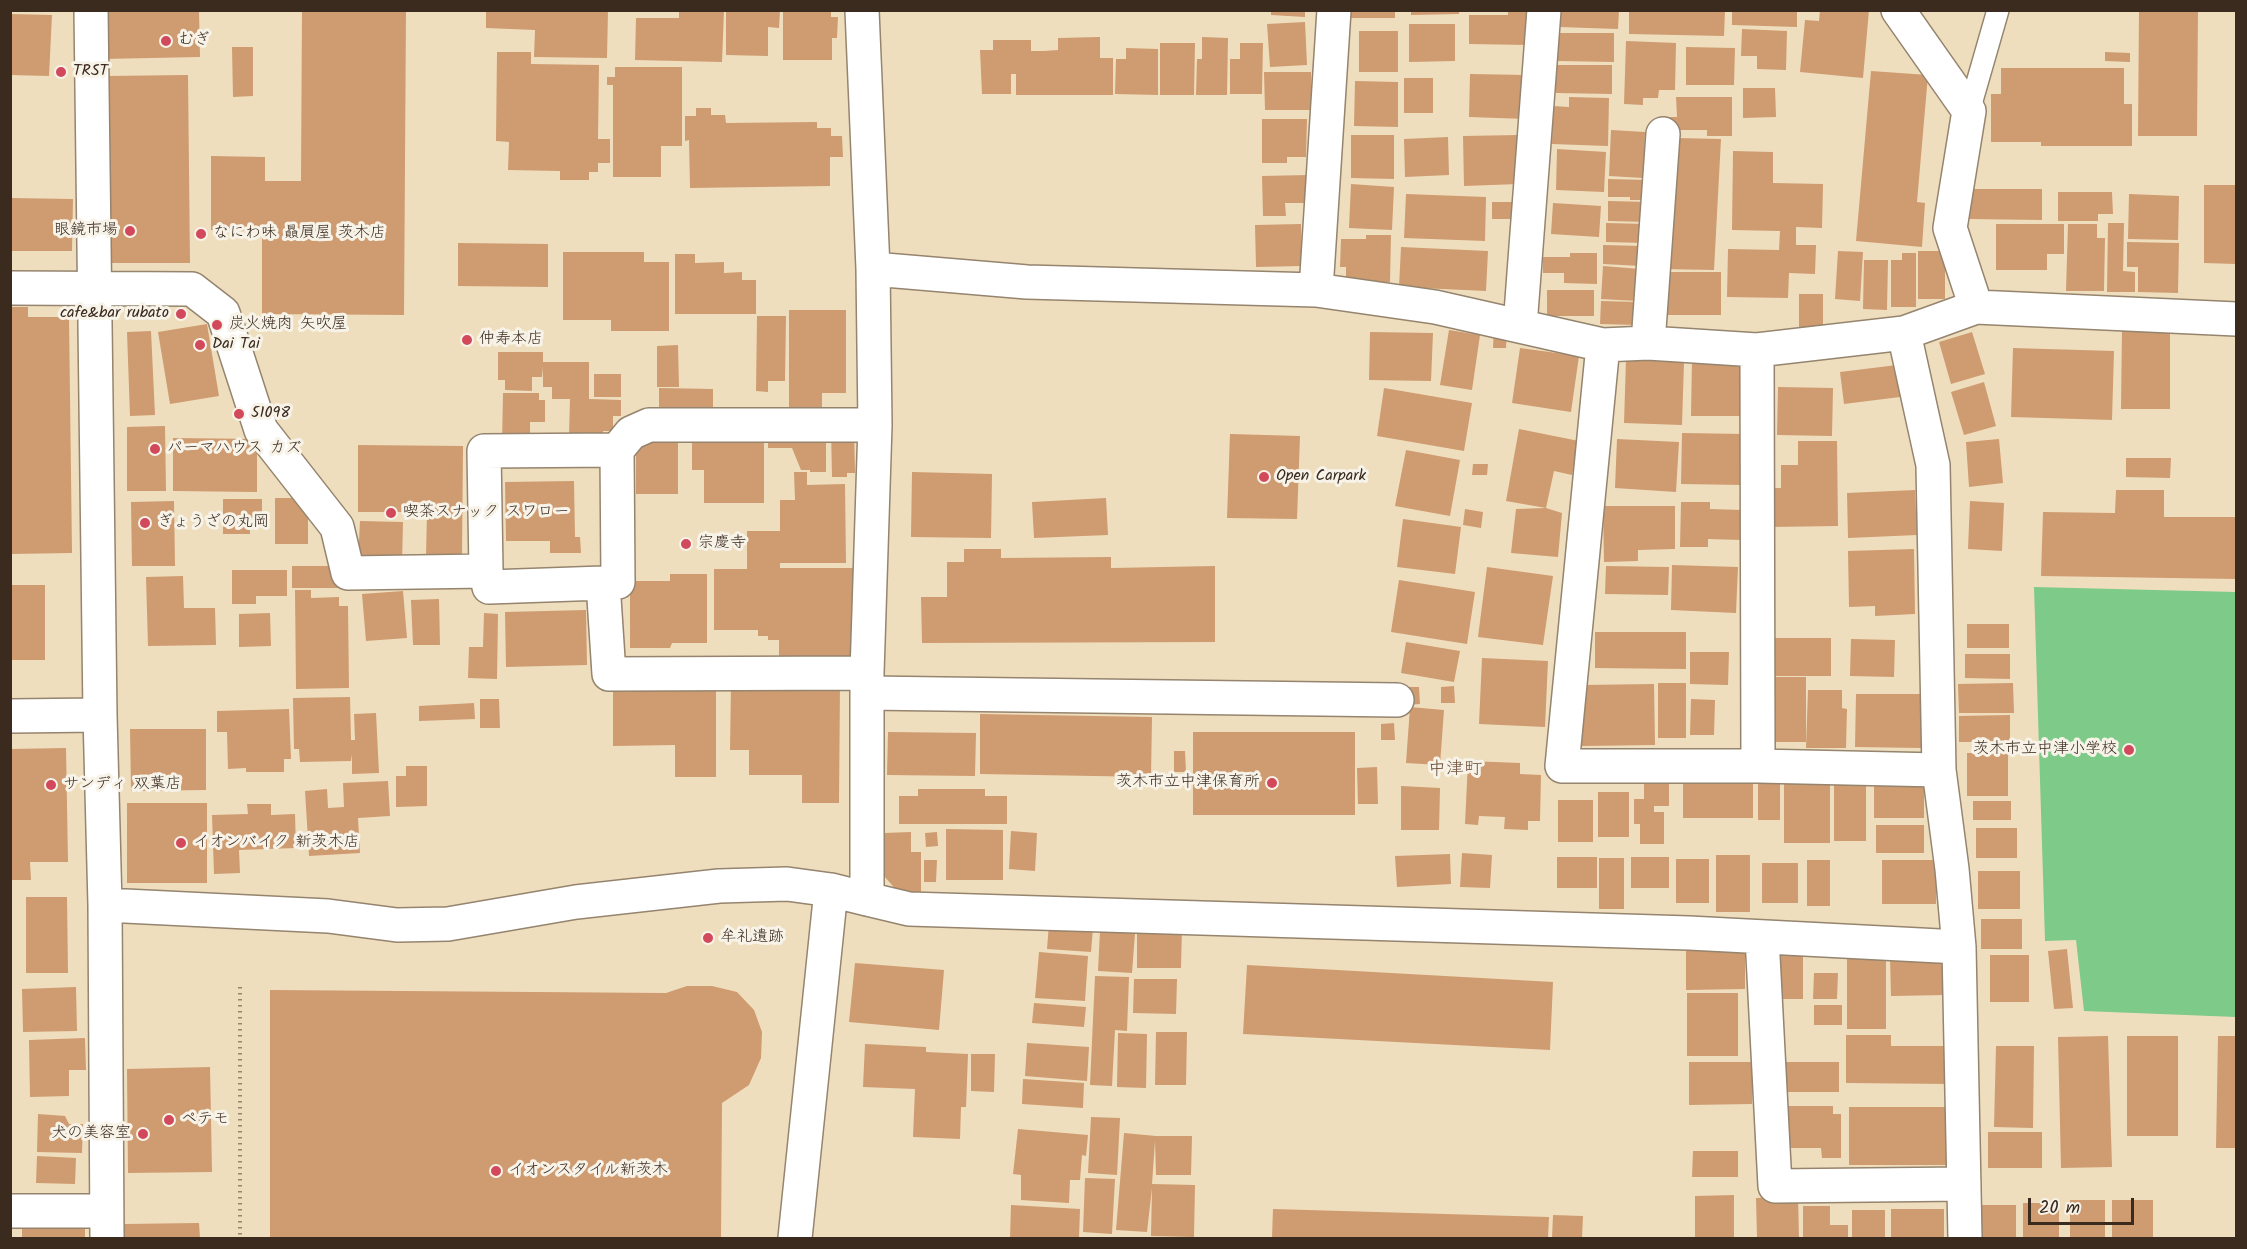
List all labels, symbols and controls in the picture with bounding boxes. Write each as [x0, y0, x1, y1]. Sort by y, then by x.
place label: むぎ [178, 31, 210, 51]
marker: むぎ [159, 34, 173, 48]
place label: TRST [73, 62, 108, 82]
marker: TRST [54, 65, 68, 79]
place label: 眼鏡市場 [54, 221, 118, 241]
marker: 眼鏡市場 [123, 224, 137, 238]
place label: なにわ味 贔屓屋 茨木店 [213, 224, 386, 244]
marker: なにわ味 贔屓屋 茨木店 [194, 227, 208, 241]
place label: cafe&bar rubato [60, 304, 169, 324]
marker: cafe&bar rubato [174, 307, 188, 321]
place label: 炭火焼肉 矢吹屋 [229, 315, 347, 335]
marker: 炭火焼肉 矢吹屋 [210, 318, 224, 332]
place label: 仲寿本店 [479, 330, 543, 350]
marker: 仲寿本店 [460, 333, 474, 347]
place label: Dai Tai [212, 335, 260, 355]
marker: Dai Tai [193, 338, 207, 352]
place label: 51098 [251, 404, 290, 424]
marker: 51098 [232, 407, 246, 421]
place label: パーマハウス カズ [167, 439, 301, 459]
marker: パーマハウス カズ [148, 442, 162, 456]
place label: Open Carpark [1276, 467, 1366, 487]
marker: Open Carpark [1257, 470, 1271, 484]
place label: 喫茶スナック スワロー [403, 503, 569, 523]
marker: 喫茶スナック スワロー [384, 506, 398, 520]
place label: ぎょうざの丸岡 [157, 513, 269, 533]
marker: ぎょうざの丸岡 [138, 516, 152, 530]
place label: 宗慶寺 [698, 534, 746, 554]
marker: 宗慶寺 [679, 537, 693, 551]
place label: 茨木市立中津小学校 [1973, 740, 2117, 760]
marker: 茨木市立中津小学校 [2122, 743, 2136, 757]
district label: 中津町 [1428, 760, 1482, 782]
place label: 茨木市立中津保育所 [1116, 773, 1260, 793]
place label: サンディ 双葉店 [63, 775, 181, 795]
marker: 茨木市立中津保育所 [1265, 776, 1279, 790]
marker: サンディ 双葉店 [44, 778, 58, 792]
place label: イオンバイク 新茨木店 [193, 833, 359, 853]
marker: イオンバイク 新茨木店 [174, 836, 188, 850]
place label: 牟礼遺跡 [720, 928, 784, 948]
marker: 牟礼遺跡 [701, 931, 715, 945]
place label: ペテモ [181, 1110, 229, 1130]
marker: ペテモ [162, 1113, 176, 1127]
place label: 犬の美容室 [51, 1124, 131, 1144]
marker: 犬の美容室 [136, 1127, 150, 1141]
place label: イオンスタイル新茨木 [508, 1161, 668, 1181]
marker: イオンスタイル新茨木 [489, 1164, 503, 1178]
scale bar [2031, 1186, 2138, 1224]
text: 20 m [2039, 1194, 2080, 1223]

